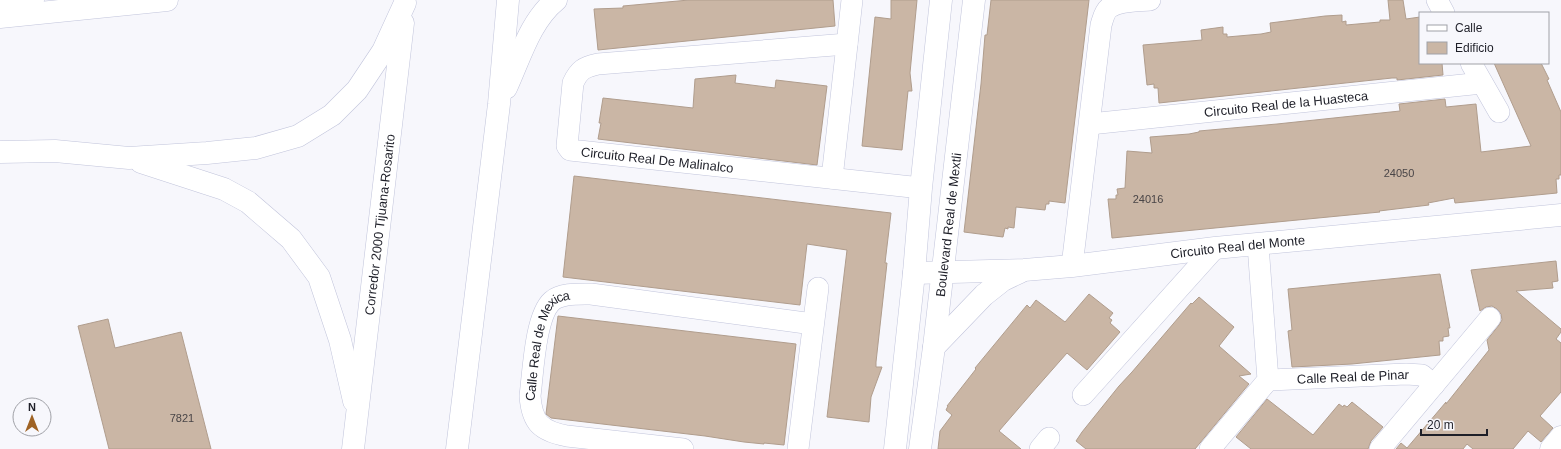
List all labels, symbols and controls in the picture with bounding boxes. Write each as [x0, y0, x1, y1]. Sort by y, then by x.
legend [1419, 12, 1549, 64]
text: Calle [1455, 21, 1483, 35]
text: Edificio [1455, 41, 1494, 55]
street label: Circuito Real de la Huasteca [1203, 87, 1369, 120]
street label: Corredor 2000 Tijuana-Rosarito [361, 133, 397, 316]
street label: Circuito Real De Malinalco [580, 144, 734, 175]
street label: Boulevard Real de Mextli [932, 152, 964, 297]
house number: 24050 [1384, 167, 1414, 179]
house number: 24016 [1133, 193, 1163, 205]
street label: Circuito Real del Monte [1169, 232, 1306, 261]
street label: Calle Real de Mexica [522, 287, 572, 401]
street label: Calle Real de Pinar [1297, 366, 1410, 386]
north arrow [12, 397, 52, 437]
text: N [28, 401, 36, 413]
scale bar [1421, 411, 1487, 437]
house number: 7821 [170, 412, 194, 424]
text: 20 m [1427, 418, 1454, 432]

